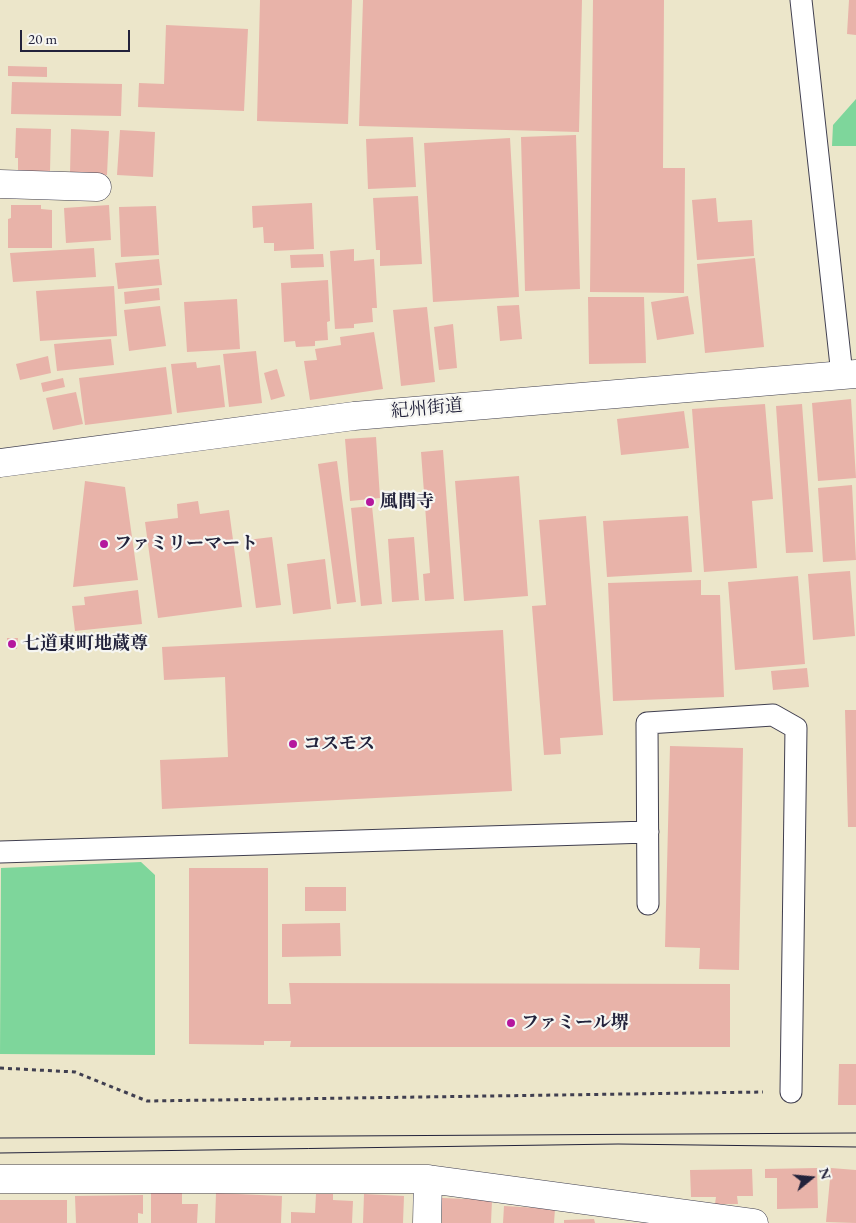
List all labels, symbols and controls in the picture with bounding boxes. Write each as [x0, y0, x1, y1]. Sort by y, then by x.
scale bar [22, 20, 132, 52]
text: 20 m [28, 29, 57, 48]
street label: 紀州街道 [390, 395, 464, 423]
place label: 風間寺 [380, 491, 434, 513]
marker: 風間寺 [364, 496, 376, 508]
place label: ファミリーマート [114, 533, 258, 555]
marker: ファミリーマート [98, 538, 110, 550]
place label: 七道東町地蔵尊 [22, 633, 148, 655]
marker: 七道東町地蔵尊 [6, 638, 18, 650]
place label: コスモス [303, 733, 375, 755]
marker: コスモス [287, 738, 299, 750]
place label: ファミール堺 [521, 1012, 629, 1034]
marker: ファミール堺 [505, 1017, 517, 1029]
north arrow [786, 1153, 836, 1203]
text: N [815, 1166, 836, 1182]

